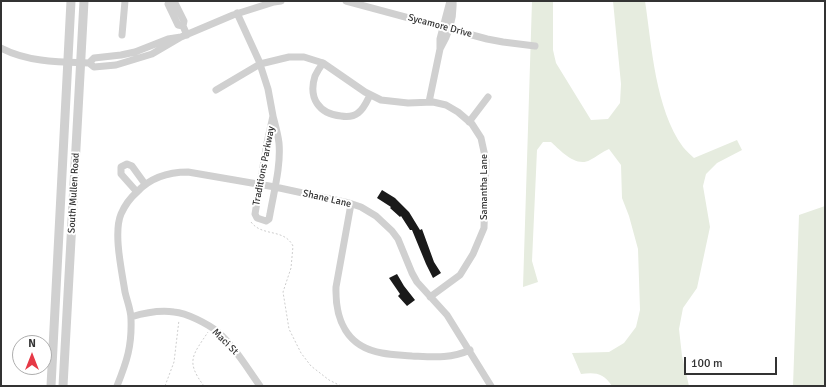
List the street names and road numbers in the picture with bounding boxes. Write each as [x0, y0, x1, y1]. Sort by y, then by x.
street label: Sycamore Drive [407, 12, 473, 40]
street label: Traditions Parkway [250, 125, 278, 207]
street label: South Mullen Road [66, 152, 82, 234]
street label: Samantha Lane [478, 154, 490, 220]
street label: Shane Lane [302, 188, 352, 210]
street label: Maci St [209, 326, 241, 358]

